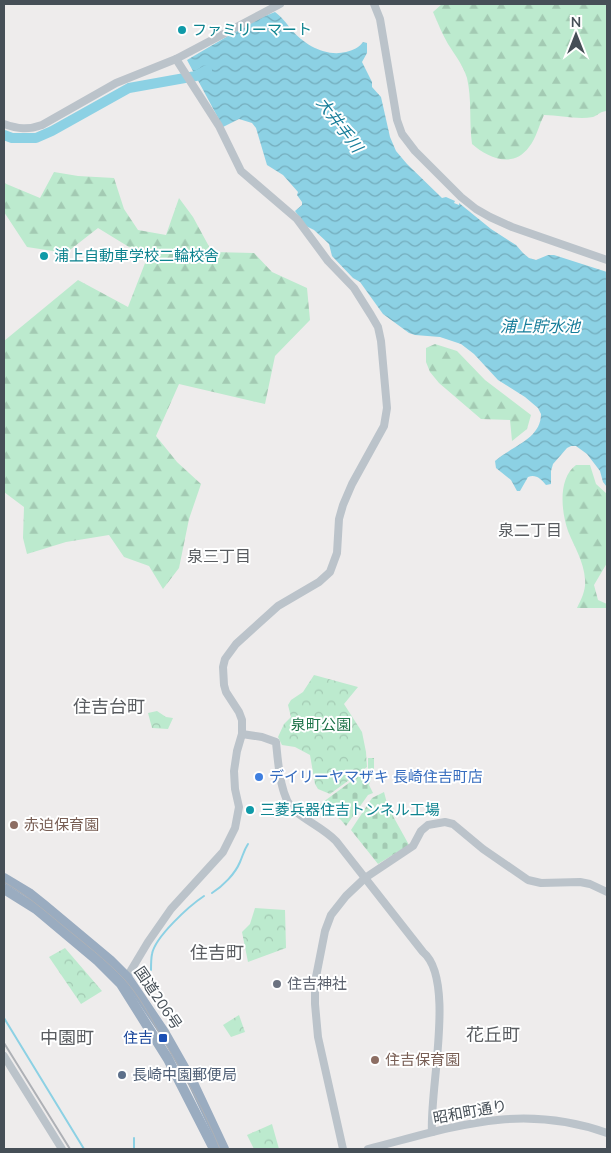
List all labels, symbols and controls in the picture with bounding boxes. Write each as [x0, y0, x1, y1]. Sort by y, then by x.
north arrow [551, 10, 601, 60]
text: N [571, 13, 581, 32]
place label: ファミリーマート [192, 20, 312, 40]
marker: ファミリーマート [176, 24, 188, 36]
water label: 大井手川 [311, 93, 368, 159]
place label: 浦上自動車学校二輪校舎 [54, 246, 219, 266]
marker: 浦上自動車学校二輪校舎 [38, 250, 50, 262]
water label: 浦上貯水池 [500, 316, 582, 338]
district label: 泉二丁目 [498, 520, 562, 542]
district label: 泉三丁目 [187, 546, 251, 568]
district label: 住吉台町 [73, 695, 145, 719]
park label: 泉町公園 [291, 715, 351, 735]
place label: デイリーヤマザキ 長崎住吉町店 [269, 767, 483, 787]
marker: デイリーヤマザキ 長崎住吉町店 [253, 771, 265, 783]
place label: 三菱兵器住吉トンネル工場 [260, 800, 440, 820]
marker: 三菱兵器住吉トンネル工場 [244, 804, 256, 816]
place label: 赤迫保育園 [24, 815, 99, 835]
marker: 赤迫保育園 [8, 819, 20, 831]
district label: 住吉町 [190, 941, 244, 965]
street label: 国道206号 [130, 963, 186, 1033]
place label: 住吉神社 [287, 974, 347, 994]
marker: 住吉神社 [271, 978, 283, 990]
district label: 花丘町 [466, 1023, 520, 1047]
district label: 中園町 [40, 1026, 94, 1050]
place label: 住吉 [123, 1028, 153, 1048]
marker: 住吉 [157, 1032, 169, 1044]
place label: 住吉保育園 [385, 1050, 460, 1070]
marker: 住吉保育園 [369, 1054, 381, 1066]
place label: 長崎中園郵便局 [132, 1065, 237, 1085]
marker: 長崎中園郵便局 [116, 1069, 128, 1081]
street label: 昭和町通り [431, 1096, 509, 1128]

